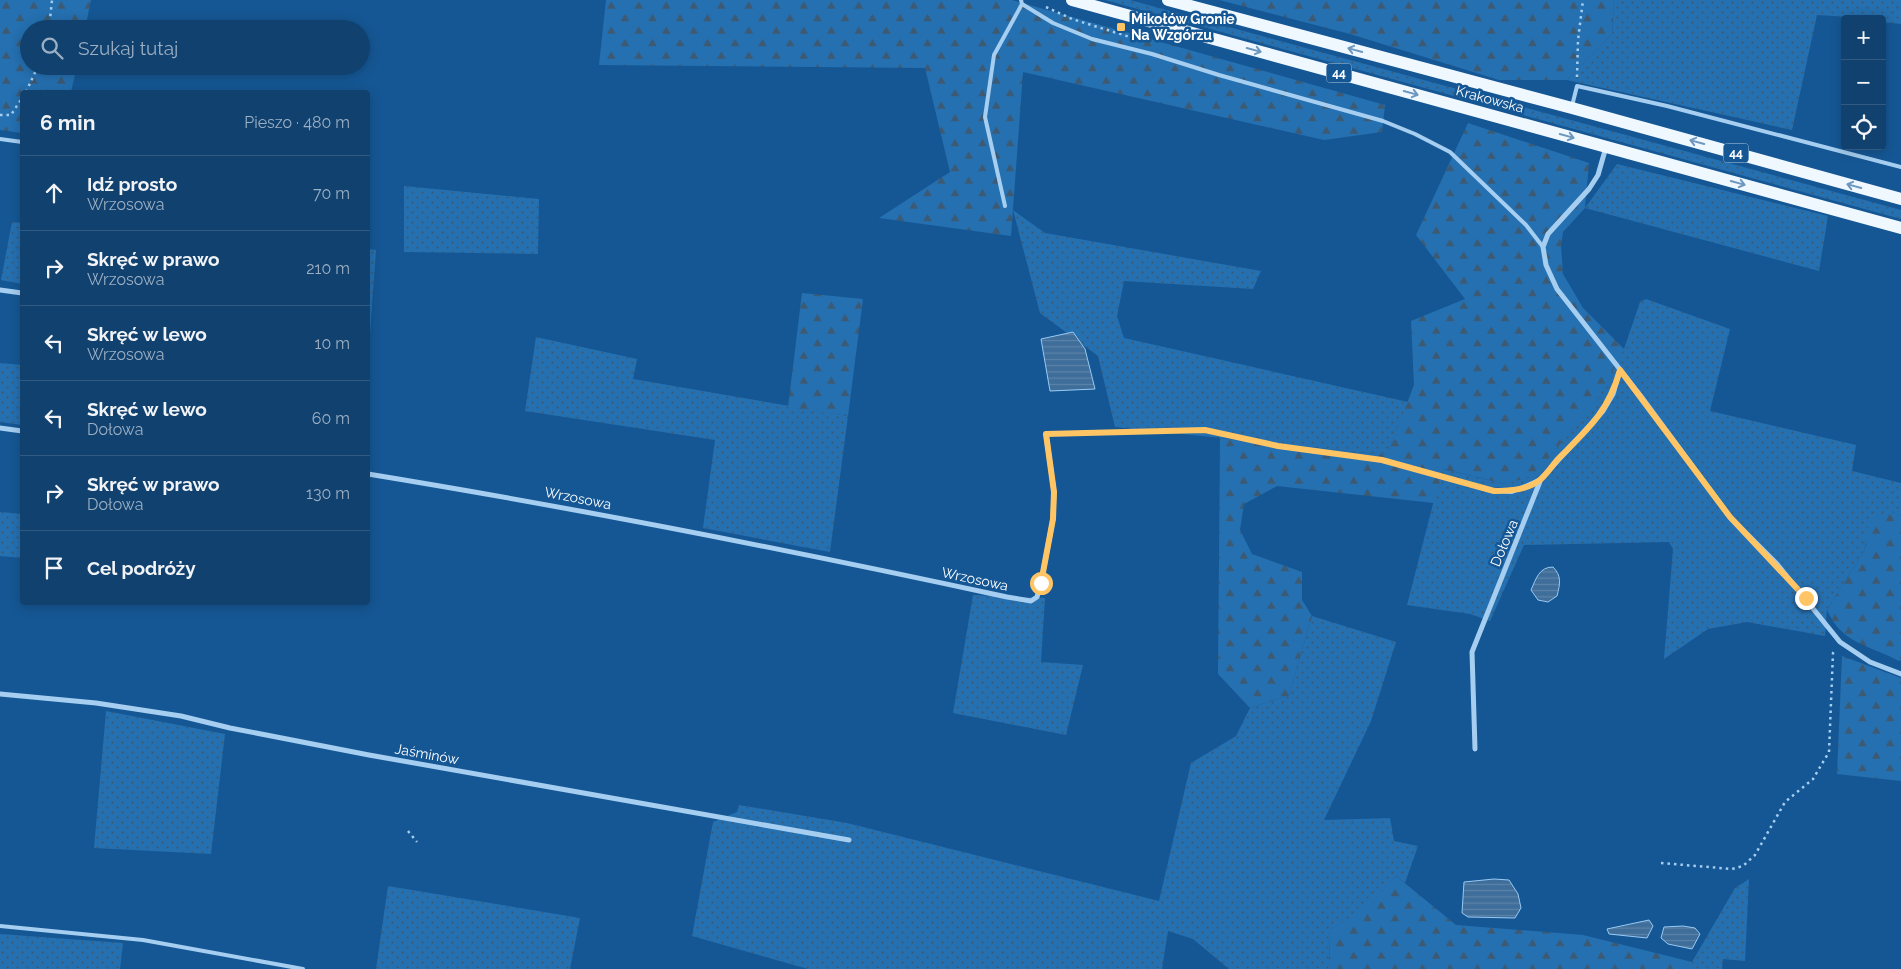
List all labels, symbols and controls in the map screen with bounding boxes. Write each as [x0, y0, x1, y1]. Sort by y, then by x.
place label: Mikołów Gronie Na Wzgórzu [1131, 11, 1235, 43]
map controls [1841, 15, 1886, 150]
button: + [1841, 15, 1886, 60]
search box [20, 20, 370, 75]
marker: Mikołów Gronie Na Wzgórzu [1115, 21, 1127, 33]
icon: search [38, 34, 66, 62]
text: Szukaj tutaj [78, 37, 178, 59]
one-way arrow [1348, 45, 1364, 54]
one-way arrow [1245, 46, 1261, 55]
button: − [1841, 60, 1886, 105]
road number: 44 [1326, 64, 1352, 82]
street label: Krakowska [1454, 82, 1526, 116]
one-way arrow [1402, 89, 1418, 98]
button: locate [1841, 105, 1886, 150]
text: 6 min [40, 110, 95, 135]
text: Pieszo · 480 m [244, 113, 350, 132]
one-way arrow [1559, 132, 1575, 141]
one-way arrow [1690, 137, 1706, 147]
road number: 44 [1724, 144, 1748, 162]
text: Idź prosto [87, 173, 177, 195]
icon: ahead [40, 179, 68, 207]
one-way arrow [1729, 179, 1745, 188]
one-way arrow [1846, 180, 1862, 190]
text: 70 m [313, 184, 350, 203]
text: Wrzosowa [87, 195, 164, 214]
text: Skręć w prawo [87, 248, 220, 270]
icon: right [40, 254, 68, 282]
text: 210 m [306, 259, 350, 278]
text: Wrzosowa [87, 270, 164, 289]
text: Skręć w lewo [87, 323, 207, 345]
icon: left [40, 329, 68, 357]
text: 10 m [315, 334, 350, 353]
text: Wrzosowa [87, 345, 164, 364]
text: Skręć w lewo [87, 398, 207, 420]
icon: left [40, 404, 68, 432]
text: 60 m [312, 409, 350, 428]
text: Dołowa [87, 420, 143, 439]
text: Skręć w prawo [87, 473, 220, 495]
icon: right [40, 479, 68, 507]
text: 130 m [306, 484, 350, 503]
street label: Wrzosowa [543, 484, 613, 512]
text: Dołowa [87, 495, 143, 514]
street label: Dołowa [1487, 517, 1521, 569]
icon: arrive [40, 554, 68, 582]
text: Cel podróży [87, 557, 196, 579]
street label: Wrzosowa [940, 564, 1010, 594]
route start [1030, 572, 1053, 595]
route end [1795, 587, 1818, 610]
street label: Jaśminów [394, 741, 461, 768]

